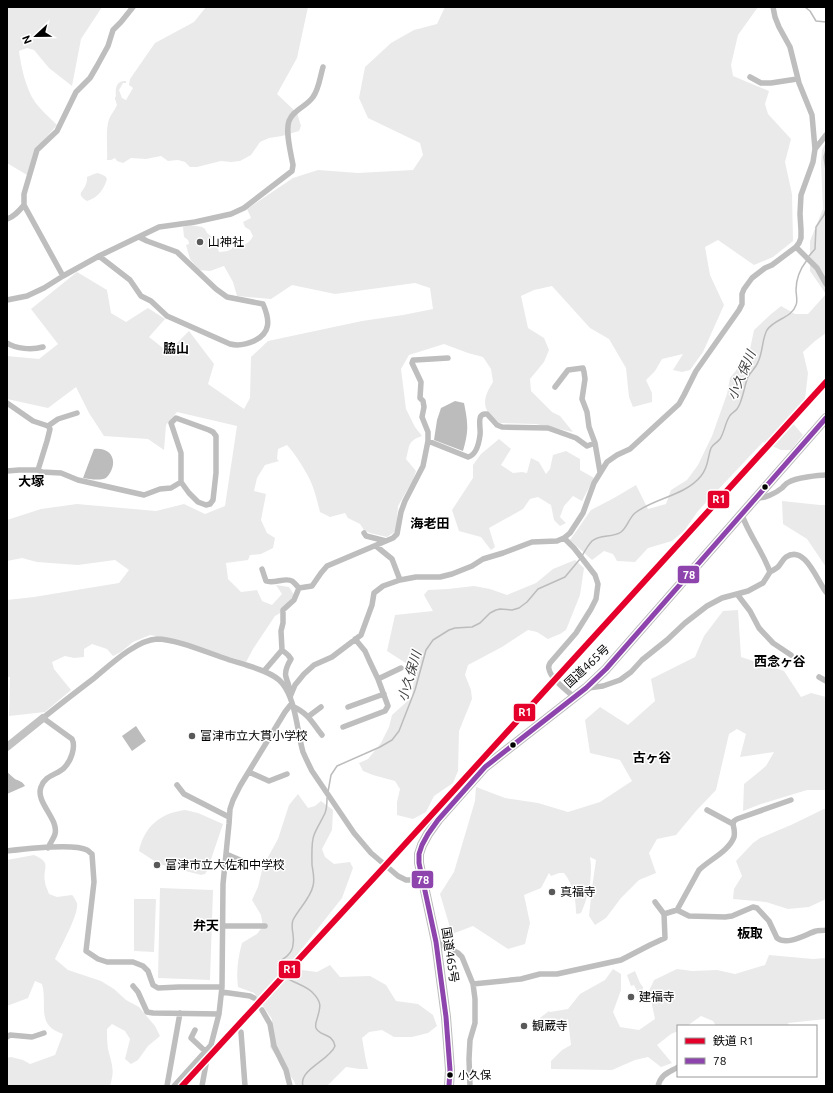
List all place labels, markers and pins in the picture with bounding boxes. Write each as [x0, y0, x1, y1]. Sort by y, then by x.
place label: 山神社 [208, 235, 244, 248]
marker: 山神社 [195, 237, 205, 247]
unlabelled marker [760, 482, 770, 492]
place label: 富津市立大貫小学校 [200, 729, 308, 742]
marker: 富津市立大貫小学校 [187, 731, 197, 741]
unlabelled marker [508, 740, 518, 750]
place label: 富津市立大佐和中学校 [165, 858, 285, 871]
marker: 富津市立大佐和中学校 [152, 860, 162, 870]
place label: 真福寺 [560, 885, 596, 898]
marker: 真福寺 [547, 887, 557, 897]
place label: 建福寺 [639, 990, 675, 1003]
marker: 建福寺 [626, 992, 636, 1002]
place label: 観蔵寺 [532, 1019, 568, 1032]
marker: 観蔵寺 [519, 1021, 529, 1031]
place label: 小久保 [458, 1069, 492, 1081]
marker: 小久保 [445, 1070, 455, 1080]

